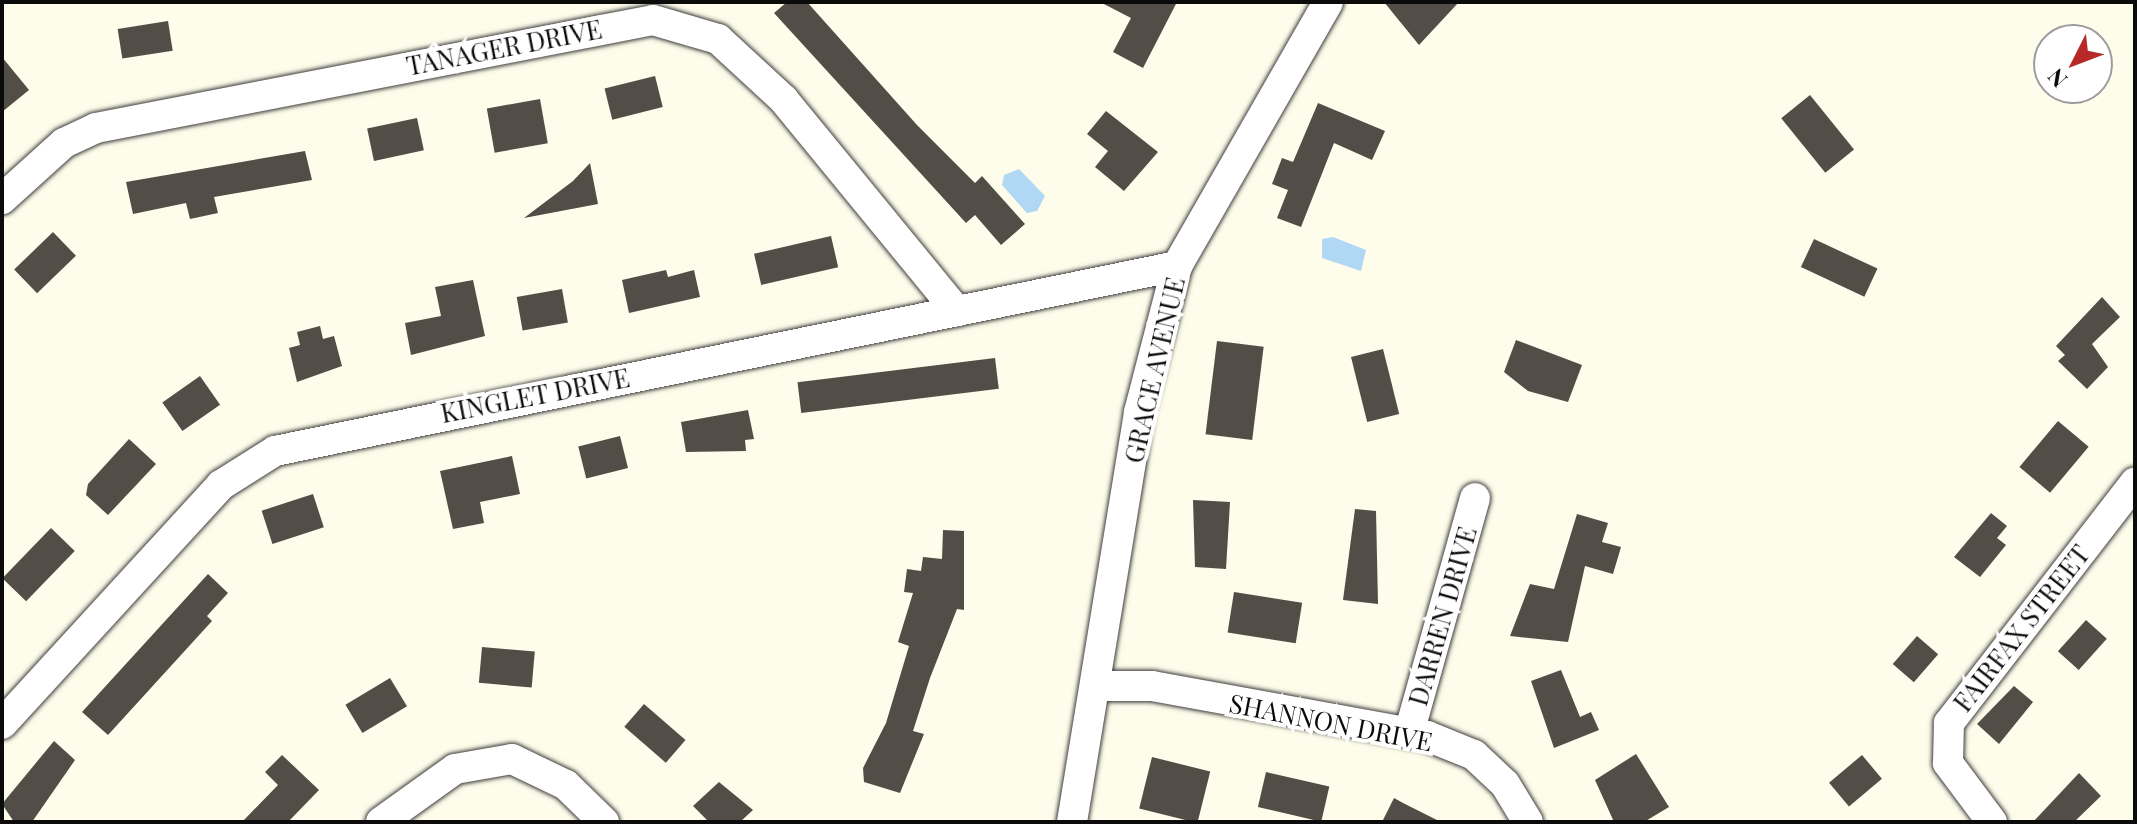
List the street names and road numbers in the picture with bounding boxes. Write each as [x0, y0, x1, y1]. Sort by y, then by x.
street label: TANAGER DRIVE [403, 13, 605, 81]
street label: GRACE AVENUE [1117, 274, 1191, 466]
street label: KINGLET DRIVE [438, 361, 632, 429]
street label: DARREN DRIVE [1402, 523, 1482, 709]
street label: FAIRFAX STREET [1946, 538, 2096, 718]
street label: SHANNON DRIVE [1227, 687, 1435, 757]

